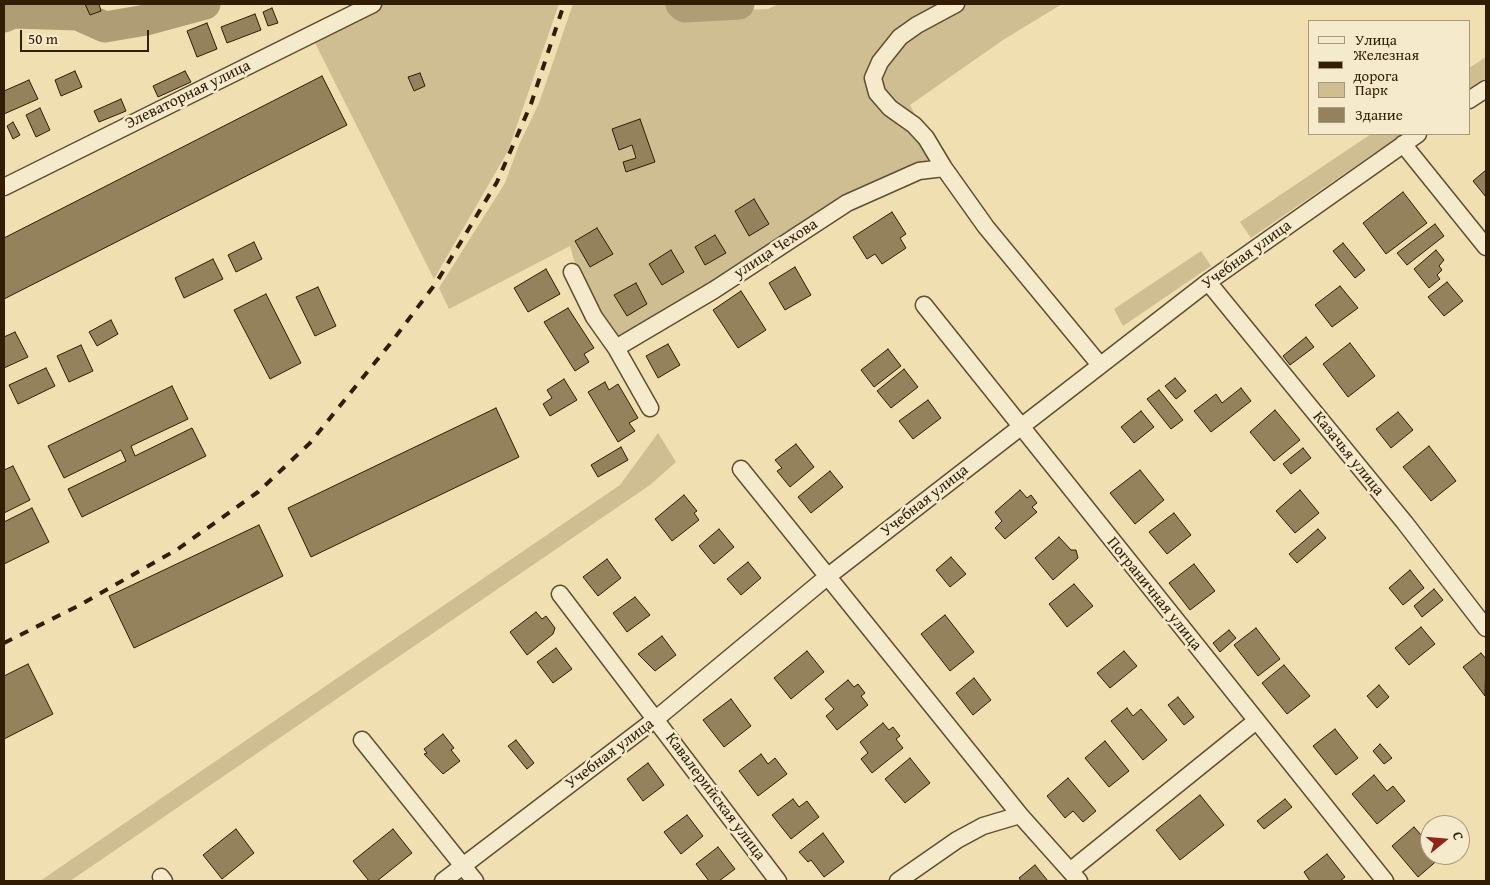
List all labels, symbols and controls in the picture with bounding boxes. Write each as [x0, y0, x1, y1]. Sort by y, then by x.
scale bar [22, 20, 151, 52]
legend [1308, 20, 1470, 135]
text: 50 m [28, 28, 58, 49]
text: Улица [1355, 29, 1397, 50]
text: Железная дорога [1353, 44, 1419, 86]
street label: Элеваторная улица [122, 56, 254, 134]
text: Парк [1355, 79, 1388, 100]
text: Здание [1355, 104, 1403, 125]
street label: улица Чехова [731, 215, 821, 283]
street label: Учебная улица [1199, 216, 1295, 294]
street label: Казачья улица [1308, 408, 1388, 500]
street label: Учебная улица [877, 461, 973, 541]
street label: Пограничная улица [1102, 533, 1206, 655]
street label: Учебная улица [562, 715, 658, 793]
street label: Кавалерийская улица [661, 729, 769, 865]
north arrow [1420, 815, 1470, 865]
text: С [1448, 829, 1469, 843]

